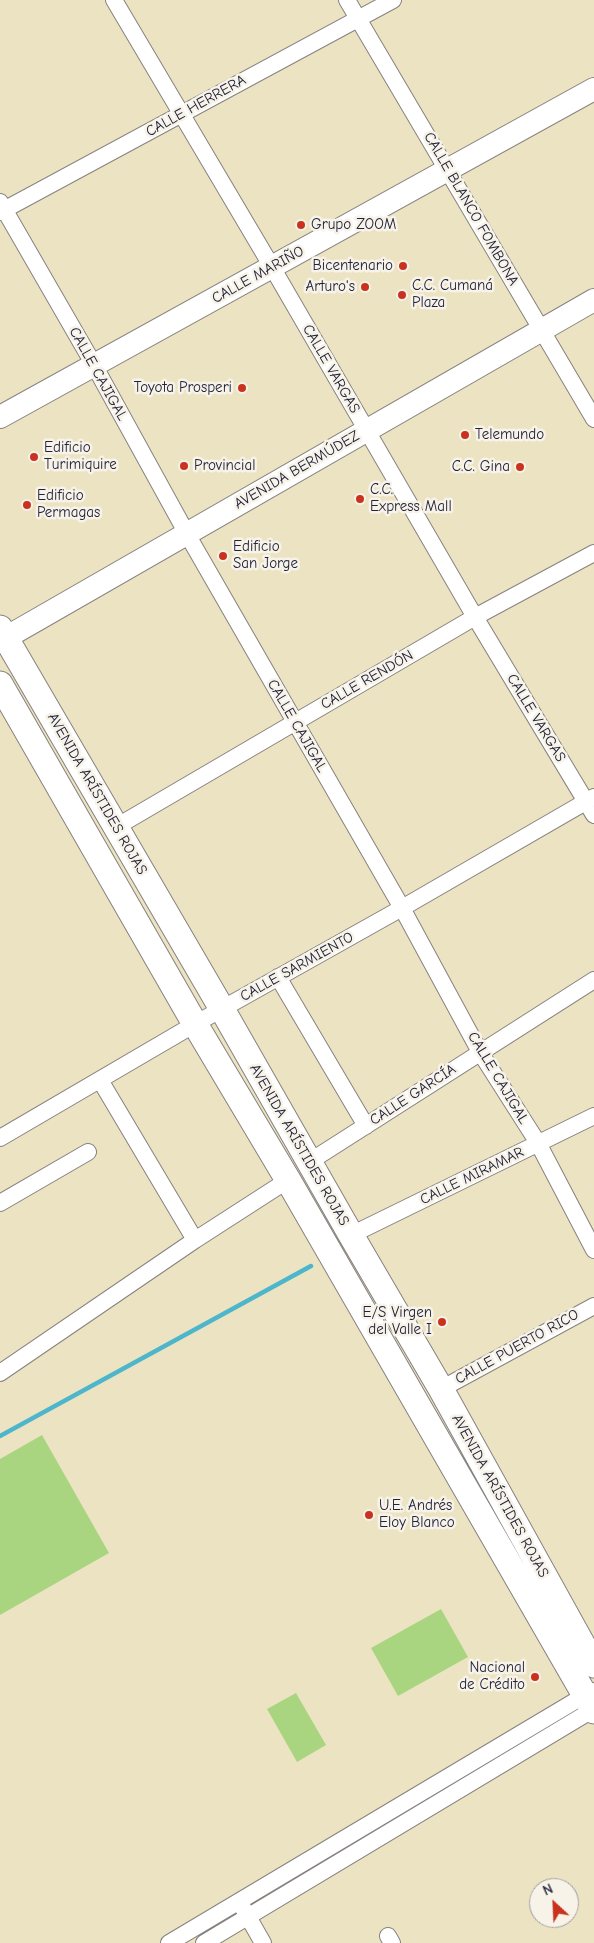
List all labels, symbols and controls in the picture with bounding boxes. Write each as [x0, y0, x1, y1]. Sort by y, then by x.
street label: CALLE HERRERA [143, 71, 249, 141]
street label: CALLE BLANCO FOMBONA [420, 129, 522, 289]
place label: Grupo ZOOM [311, 216, 396, 234]
marker: Grupo ZOOM [295, 219, 307, 231]
street label: CALLE MARIÑO [209, 242, 307, 308]
place label: Bicentenario [313, 257, 393, 275]
marker: Bicentenario [397, 260, 409, 272]
place label: C.C. Cumaná Plaza [412, 277, 493, 312]
place label: Arturo's [306, 278, 355, 296]
marker: Arturo's [359, 281, 371, 293]
marker: C.C. Cumaná Plaza [396, 289, 408, 301]
street label: CALLE VARGAS [298, 321, 364, 417]
street label: CALLE CAJIGAL [65, 324, 131, 424]
place label: Toyota Prosperi [134, 379, 232, 397]
marker: Toyota Prosperi [236, 382, 248, 394]
place label: Telemundo [475, 426, 544, 444]
street label: AVENIDA BERMÚDEZ [231, 427, 363, 513]
marker: Telemundo [459, 429, 471, 441]
place label: Edificio Turimiquire [44, 439, 117, 474]
marker: Edificio Turimiquire [28, 451, 40, 463]
place label: Provincial [194, 457, 255, 475]
place label: C.C. Gina [452, 458, 510, 476]
marker: Provincial [178, 460, 190, 472]
marker: C.C. Gina [514, 461, 526, 473]
place label: C.C. Express Mall [370, 481, 452, 516]
place label: Edificio Permagas [37, 487, 100, 522]
marker: C.C. Express Mall [354, 493, 366, 505]
marker: Edificio Permagas [21, 499, 33, 511]
place label: Edificio San Jorge [233, 538, 298, 573]
marker: Edificio San Jorge [217, 550, 229, 562]
street label: CALLE RENDÓN [318, 646, 416, 714]
street label: CALLE VARGAS [503, 671, 569, 765]
street label: CALLE CAJIGAL [263, 676, 331, 776]
street label: AVENIDA ARÍSTIDES ROJAS [43, 710, 151, 878]
street label: CALLE SARMIENTO [237, 928, 357, 1006]
street label: CALLE CAJIGAL [463, 1029, 533, 1127]
street label: CALLE GARCÍA [367, 1060, 459, 1130]
street label: AVENIDA ARÍSTIDES ROJAS [245, 1061, 353, 1229]
street label: CALLE MIRAMAR [417, 1143, 527, 1209]
place label: E/S Virgen del Valle I [362, 1304, 432, 1339]
street label: CALLE PUERTO RICO [452, 1306, 582, 1388]
marker: E/S Virgen del Valle I [436, 1316, 448, 1328]
street label: AVENIDA ARÍSTIDES ROJAS [448, 1411, 552, 1581]
place label: U.E. Andrés Eloy Blanco [379, 1497, 455, 1532]
marker: U.E. Andrés Eloy Blanco [363, 1509, 375, 1521]
place label: Nacional de Crédito [459, 1659, 525, 1694]
marker: Nacional de Crédito [529, 1671, 541, 1683]
north arrow [529, 1878, 579, 1928]
text: N [540, 1880, 556, 1899]

